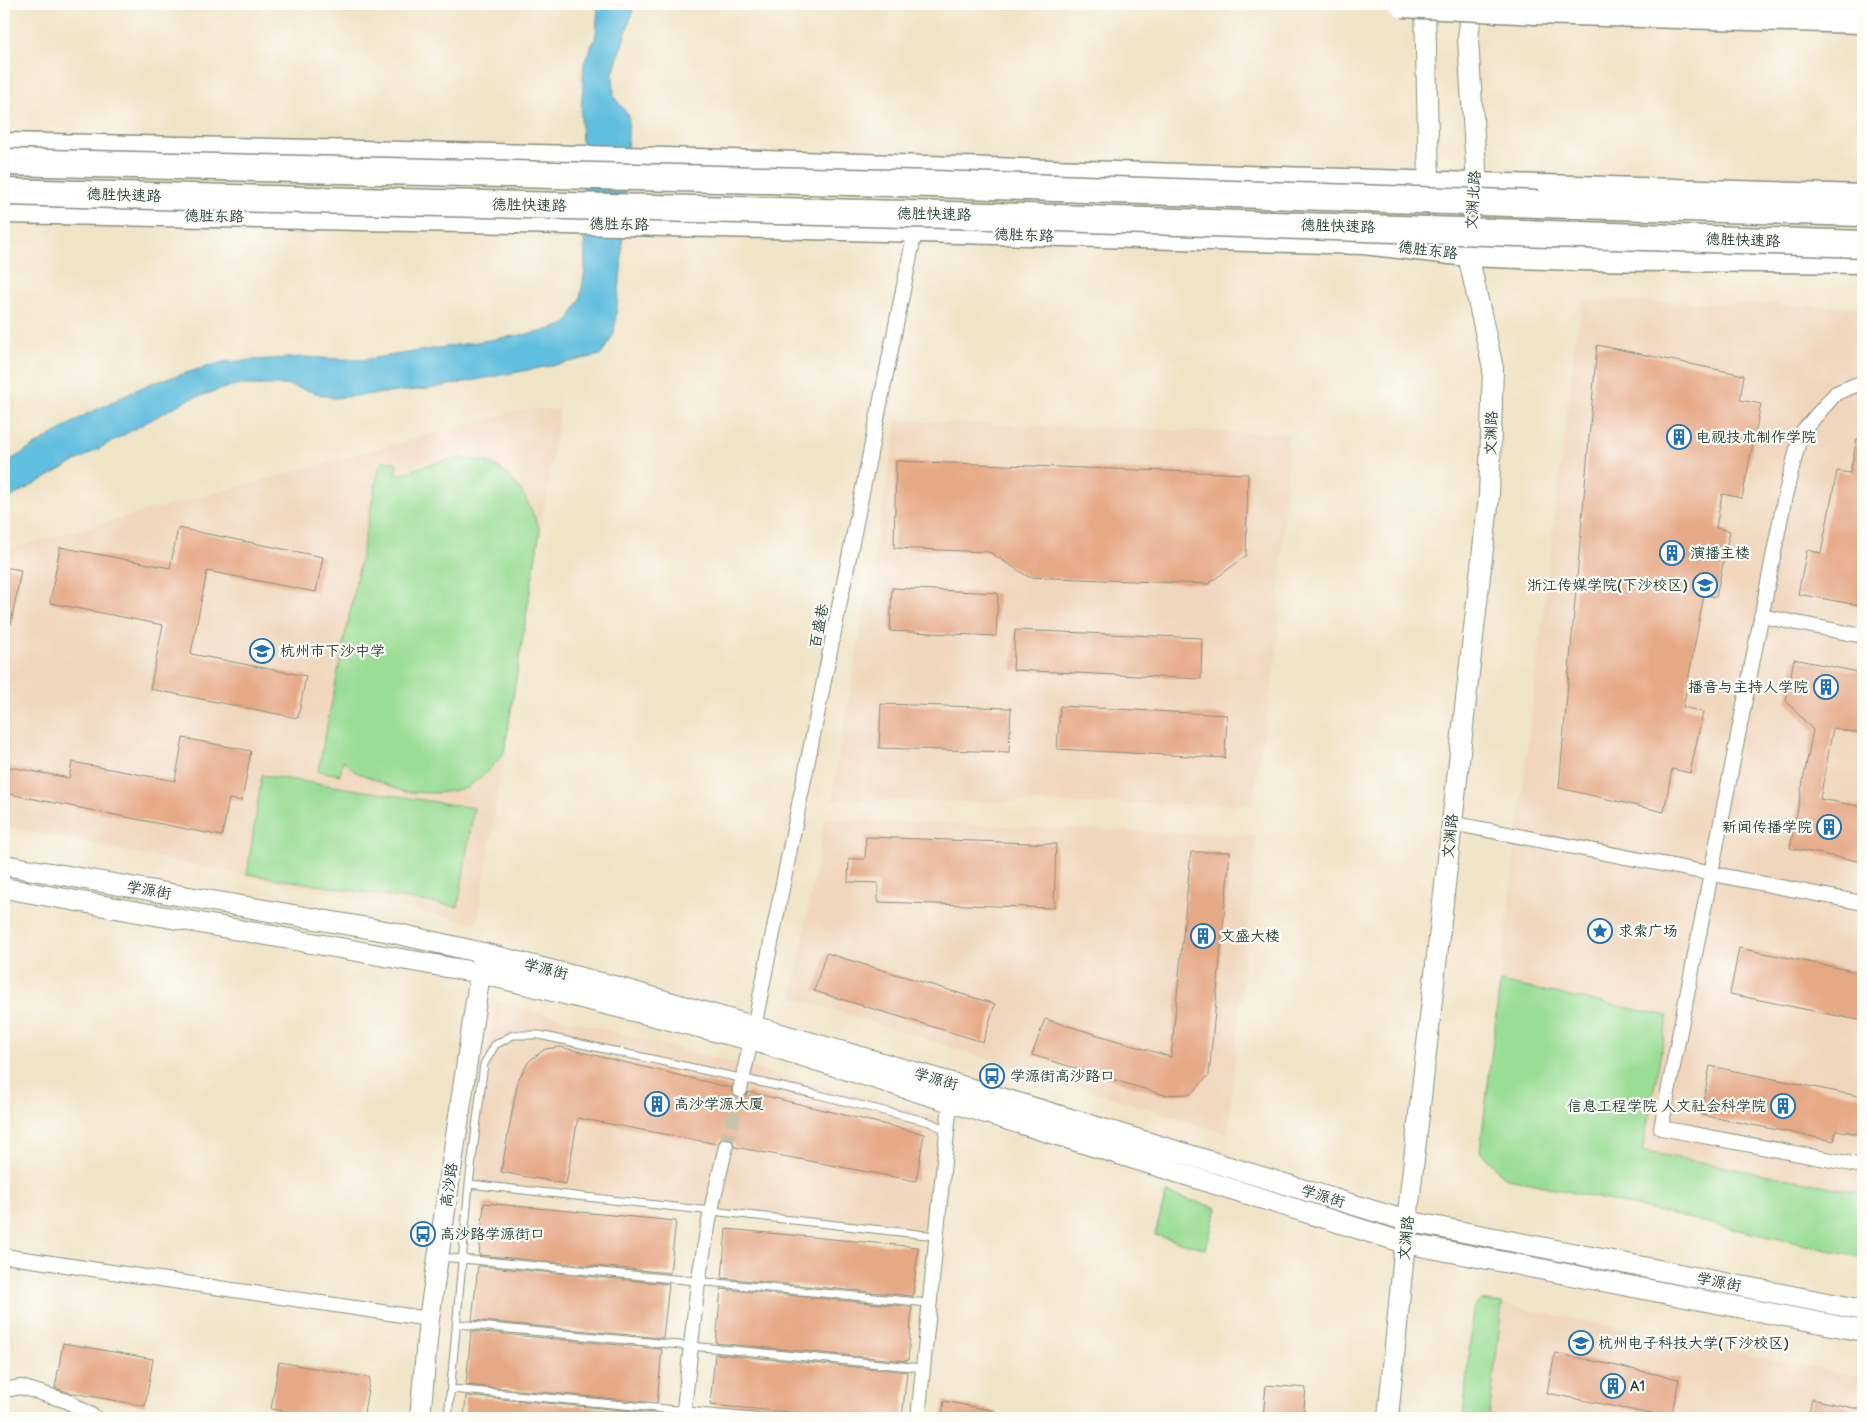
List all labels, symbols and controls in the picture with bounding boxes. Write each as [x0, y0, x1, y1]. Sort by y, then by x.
street label: 文渊北路 [1462, 169, 1485, 231]
street label: 德胜快速路 [86, 185, 162, 206]
street label: 德胜快速路 [491, 195, 567, 216]
street label: 德胜快速路 [896, 204, 972, 225]
street label: 德胜东路 [184, 206, 244, 227]
street label: 德胜东路 [589, 214, 649, 235]
street label: 德胜快速路 [1300, 216, 1376, 237]
street label: 德胜东路 [994, 225, 1054, 246]
street label: 德胜快速路 [1705, 230, 1781, 251]
street label: 德胜东路 [1397, 237, 1459, 264]
street label: 文渊路 [1481, 410, 1502, 456]
building icon: 电视技术制作学院 [1666, 424, 1692, 450]
place label: 电视技术制作学院 [1696, 428, 1816, 447]
building icon: 演播主楼 [1659, 540, 1685, 566]
place label: 演播主楼 [1690, 544, 1750, 563]
school or university icon: 浙江传媒学院(下沙校区) [1692, 572, 1718, 598]
place label: 浙江传媒学院(下沙校区) [1527, 576, 1688, 595]
street label: 百盛巷 [806, 602, 833, 650]
school or university icon: 杭州市下沙中学 [249, 638, 275, 664]
place label: 杭州市下沙中学 [280, 642, 385, 661]
building icon: 播音与主持人学院 [1813, 674, 1839, 700]
place label: 播音与主持人学院 [1688, 678, 1808, 697]
street label: 文渊路 [1439, 813, 1462, 859]
building icon: 新闻传播学院 [1816, 814, 1842, 840]
place label: 新闻传播学院 [1722, 818, 1812, 837]
street label: 学源街 [125, 877, 173, 904]
place icon: 求索广场 [1587, 918, 1613, 944]
place label: 求索广场 [1618, 922, 1678, 941]
building icon: 文盛大楼 [1190, 923, 1216, 949]
place label: 文盛大楼 [1220, 927, 1280, 946]
street label: 学源街 [522, 955, 570, 984]
bus stop icon: 学源街高沙路口 [979, 1063, 1005, 1089]
street label: 学源街 [912, 1064, 960, 1095]
place label: 学源街高沙路口 [1010, 1067, 1115, 1086]
building icon: 高沙学源大厦 [644, 1091, 670, 1117]
building icon: 信息工程学院 人文社会科学院 [1770, 1093, 1796, 1119]
place label: 高沙学源大厦 [674, 1095, 764, 1114]
place label: 信息工程学院 人文社会科学院 [1567, 1097, 1766, 1116]
street label: 高沙路 [437, 1161, 462, 1209]
street label: 学源街 [1299, 1181, 1347, 1212]
street label: 文渊路 [1395, 1215, 1418, 1261]
bus stop icon: 高沙路学源街口 [410, 1221, 436, 1247]
place label: 高沙路学源街口 [440, 1225, 545, 1244]
street label: 学源街 [1695, 1269, 1743, 1296]
school or university icon: 杭州电子科技大学(下沙校区) [1568, 1330, 1594, 1356]
place label: 杭州电子科技大学(下沙校区) [1598, 1334, 1789, 1353]
building icon: A1 [1600, 1373, 1626, 1399]
place label: A1 [1630, 1377, 1645, 1396]

